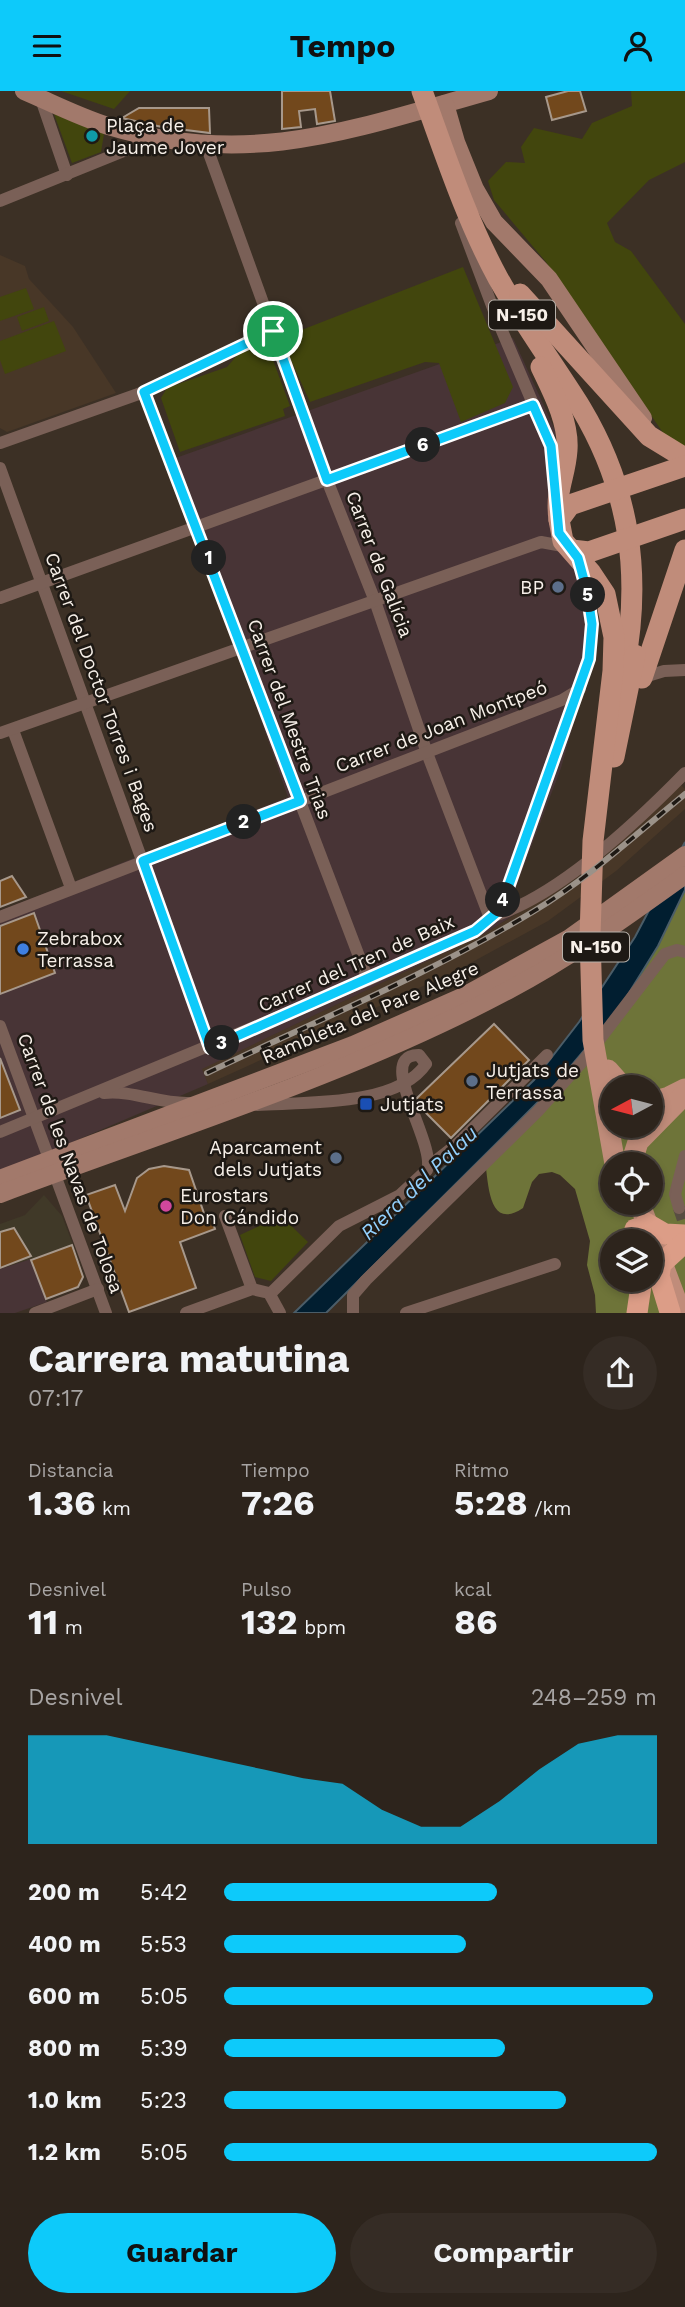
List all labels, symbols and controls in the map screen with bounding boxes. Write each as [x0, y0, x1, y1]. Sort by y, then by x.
icon: menu [28, 27, 66, 65]
text: Tempo [290, 27, 395, 65]
icon: person [619, 27, 657, 65]
place label: Plaça de Jaume Jover [106, 114, 225, 159]
marker: Plaça de Jaume Jover [84, 128, 100, 144]
pin [243, 301, 303, 361]
road number: N-150 [489, 301, 555, 329]
icon: arrive [254, 312, 292, 350]
pin: 6 [406, 427, 440, 463]
text: 6 [417, 433, 428, 456]
street label: Carrer de Galícia [341, 488, 418, 641]
pin: 1 [192, 540, 227, 575]
text: 1 [204, 546, 213, 569]
street label: Carrer del Doctor Torres i Bages [40, 549, 163, 835]
place label: BP [520, 576, 544, 599]
pin: 5 [570, 577, 606, 613]
marker: BP [550, 579, 566, 595]
text: 5 [582, 583, 593, 606]
street label: Carrer del Mestre Trias [243, 616, 336, 822]
street label: Carrer de Joan Montpeó [332, 675, 550, 778]
pin: 2 [226, 805, 262, 839]
text: 2 [238, 810, 249, 833]
pin: 4 [486, 883, 520, 917]
text: 4 [496, 888, 509, 911]
street label: Carrer del Tren de Baix [255, 910, 458, 1017]
place label: Zebrabox Terrassa [37, 927, 123, 972]
road number: N-150 [563, 933, 629, 961]
marker: Zebrabox Terrassa [15, 941, 31, 957]
street label: Rambleta del Pare Alegre [258, 956, 482, 1069]
pin: 3 [204, 1025, 240, 1061]
street label: Carrer de les Navas de Tolosa [13, 1030, 128, 1297]
text: 3 [216, 1031, 227, 1054]
place label: Jutjats de Terrassa [486, 1059, 579, 1104]
marker: Jutjats de Terrassa [464, 1073, 480, 1089]
north arrow [600, 1075, 663, 1137]
map controls [600, 1075, 663, 1292]
place label: Jutjats [380, 1093, 444, 1116]
marker: Jutjats [358, 1096, 374, 1112]
water label: Riera del Palau [355, 1120, 482, 1245]
place label: Aparcament dels Jutjats [209, 1136, 322, 1181]
marker: Aparcament dels Jutjats [328, 1150, 344, 1166]
button: locate [600, 1152, 663, 1215]
place label: Eurostars Don Cándido [180, 1184, 299, 1229]
marker: Eurostars Don Cándido [158, 1198, 174, 1214]
button: layers [600, 1229, 663, 1292]
button: share [583, 1336, 657, 1410]
text: Carrera matutina [28, 1337, 349, 1381]
text: 07:17 [28, 1385, 83, 1412]
text: Distancia [28, 1459, 114, 1482]
text: Tiempo [241, 1459, 310, 1482]
text: Ritmo [454, 1459, 509, 1482]
text: 1.36 [28, 1482, 96, 1524]
text: 7:26 [241, 1482, 315, 1524]
text: 5:28 [454, 1482, 528, 1524]
text: km [96, 1497, 131, 1520]
text: /km [528, 1497, 571, 1520]
text: Desnivel [28, 1578, 106, 1601]
text: Pulso [241, 1578, 292, 1601]
text: kcal [454, 1578, 492, 1601]
text: 11 [28, 1601, 58, 1643]
text: 132 [241, 1601, 298, 1643]
text: 86 [454, 1601, 498, 1643]
text: m [58, 1616, 83, 1639]
text: bpm [298, 1616, 346, 1639]
text: Desnivel [28, 1684, 123, 1711]
text: 248–259 m [531, 1684, 657, 1711]
text: 200 m [28, 1879, 100, 1906]
text: 5:42 [140, 1879, 188, 1906]
text: 400 m [28, 1931, 101, 1958]
text: 5:53 [140, 1931, 187, 1958]
text: 600 m [28, 1983, 100, 2010]
text: 5:05 [140, 1983, 188, 2010]
text: 800 m [28, 2035, 100, 2062]
text: 5:39 [140, 2035, 188, 2062]
text: 1.0 km [28, 2087, 102, 2114]
text: 5:23 [140, 2087, 187, 2114]
text: 1.2 km [28, 2139, 101, 2166]
text: 5:05 [140, 2139, 188, 2166]
button: Guardar [28, 2213, 336, 2293]
button: Compartir [350, 2213, 657, 2293]

